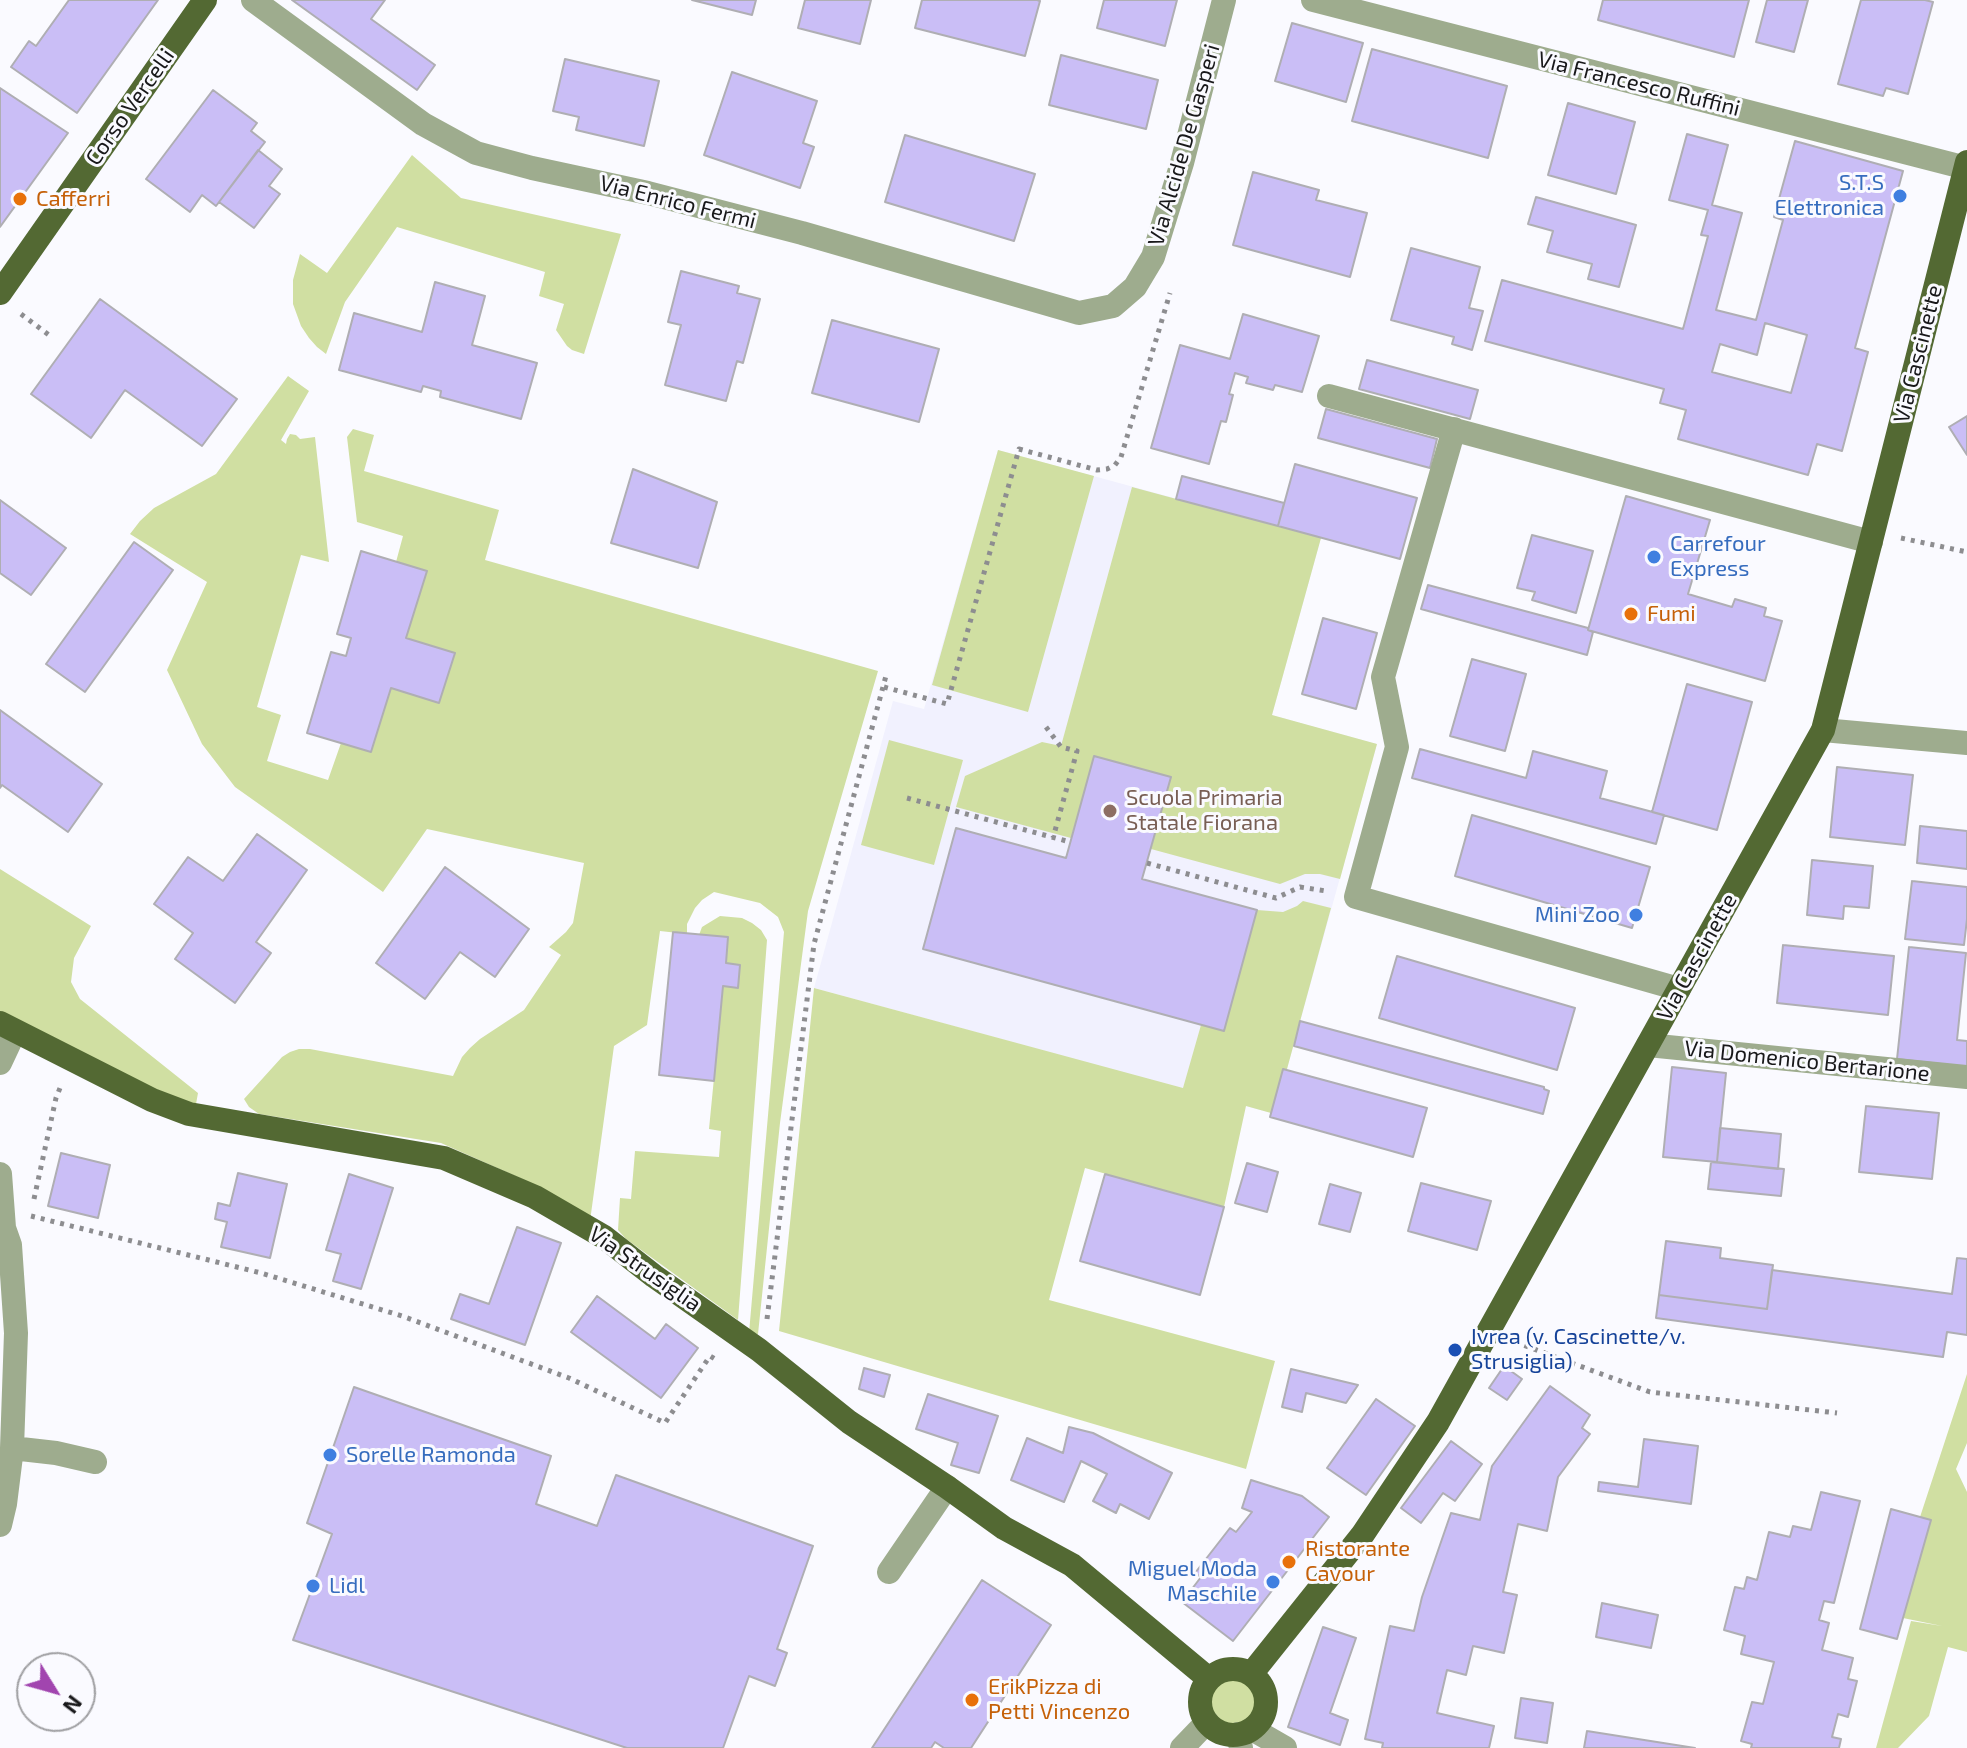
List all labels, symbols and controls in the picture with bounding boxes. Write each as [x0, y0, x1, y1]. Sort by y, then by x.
street label: Via Alcide De Gasperi [1143, 41, 1225, 249]
street label: Corso Vercelli [80, 44, 180, 170]
street label: Via Francesco Ruffini [1535, 46, 1743, 122]
street label: Via Enrico Fermi [597, 170, 759, 234]
place label: S.T.S Elettronica [1774, 170, 1884, 222]
place label: Cafferri [36, 186, 111, 212]
marker: S.T.S Elettronica [1891, 187, 1909, 205]
marker: Cafferri [11, 190, 29, 208]
street label: Via Cascinette [1888, 282, 1948, 426]
place label: Carrefour Express [1670, 531, 1766, 582]
marker: Carrefour Express [1645, 548, 1663, 566]
place label: Fumi [1647, 601, 1696, 627]
marker: Fumi [1622, 605, 1640, 623]
place label: Scuola Primaria Statale Fiorana [1126, 785, 1283, 836]
marker: Scuola Primaria Statale Fiorana [1101, 802, 1119, 820]
street label: Via Cascinette [1651, 889, 1743, 1025]
place label: Mini Zoo [1535, 902, 1620, 928]
marker: Mini Zoo [1627, 906, 1645, 924]
street label: Via Domenico Bertarione [1683, 1035, 1931, 1087]
street label: Via Strusiglia [584, 1221, 706, 1317]
place label: Ivrea (v. Cascinette/v. Strusiglia) [1471, 1324, 1686, 1376]
marker: Ivrea (v. Cascinette/v. Strusiglia) [1446, 1341, 1464, 1359]
place label: Sorelle Ramonda [346, 1442, 516, 1468]
marker: Sorelle Ramonda [321, 1446, 339, 1464]
place label: Ristorante Cavour [1305, 1536, 1410, 1588]
marker: Ristorante Cavour [1280, 1553, 1298, 1571]
place label: Miguel Moda Maschile [1128, 1556, 1257, 1608]
place label: Lidl [329, 1573, 365, 1599]
marker: Miguel Moda Maschile [1264, 1573, 1282, 1591]
marker: Lidl [304, 1577, 322, 1595]
north arrow [16, 1652, 96, 1732]
place label: ErikPizza di Petti Vincenzo [988, 1674, 1130, 1726]
text: N [58, 1691, 89, 1719]
marker: ErikPizza di Petti Vincenzo [963, 1691, 981, 1709]

